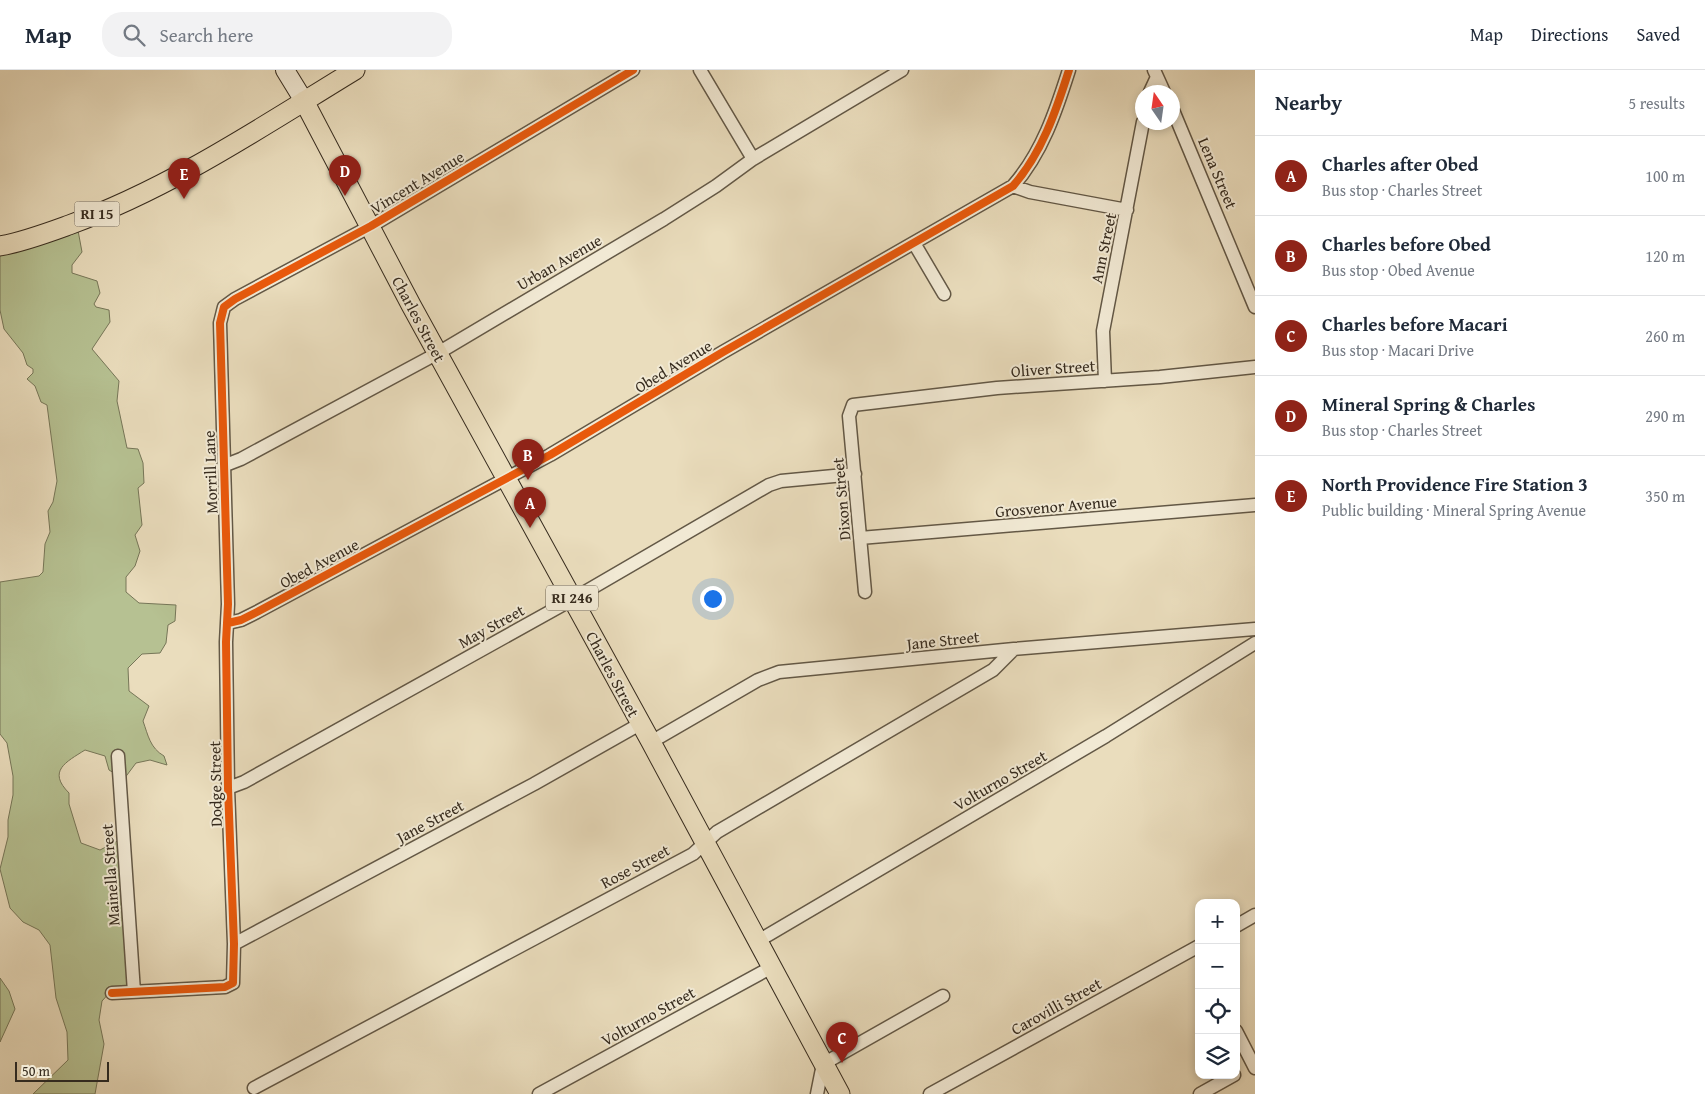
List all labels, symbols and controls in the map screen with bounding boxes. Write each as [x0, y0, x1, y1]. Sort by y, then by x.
search box [102, 12, 452, 57]
text: Map [25, 17, 72, 52]
icon: search [120, 21, 148, 49]
text: Search here [160, 21, 253, 49]
text: Map [1470, 21, 1503, 48]
text: Directions [1531, 21, 1608, 48]
text: Saved [1636, 21, 1680, 48]
north arrow [1135, 85, 1180, 130]
text: Nearby [1275, 87, 1342, 118]
text: 5 results [1628, 91, 1685, 115]
street label: Lena Street [1192, 133, 1244, 213]
street label: Vincent Avenue [365, 144, 469, 220]
text: Charles after Obed [1322, 150, 1478, 178]
pin: D [329, 155, 361, 196]
pin: E [168, 158, 200, 199]
text: A [1286, 164, 1296, 188]
text: 100 m [1645, 164, 1685, 188]
text: Bus stop · Charles Street [1322, 178, 1482, 202]
road number: RI 15 [74, 202, 120, 226]
street label: Ann Street [1084, 210, 1122, 286]
street label: Urban Avenue [512, 228, 606, 296]
text: Charles before Obed [1322, 230, 1491, 258]
text: B [1286, 244, 1296, 268]
text: 120 m [1645, 244, 1685, 268]
text: Bus stop · Obed Avenue [1322, 258, 1475, 282]
street label: Charles Street [386, 272, 452, 367]
text: Charles before Macari [1322, 310, 1508, 338]
text: C [1286, 324, 1296, 348]
text: 260 m [1645, 324, 1685, 348]
street label: Obed Avenue [630, 333, 716, 399]
text: Bus stop · Macari Drive [1322, 338, 1474, 362]
street label: Oliver Street [1010, 353, 1096, 383]
text: Mineral Spring & Charles [1322, 390, 1535, 418]
text: D [1286, 404, 1296, 428]
text: 290 m [1645, 404, 1685, 428]
text: Bus stop · Charles Street [1322, 418, 1482, 442]
street label: Morrill Lane [197, 430, 223, 514]
pin: B [512, 439, 544, 480]
street label: Dixon Street [825, 456, 857, 541]
text: North Providence Fire Station 3 [1322, 470, 1588, 498]
text: E [1287, 484, 1295, 508]
text: 350 m [1645, 484, 1685, 508]
pin: A [514, 487, 546, 528]
street label: Grosvenor Avenue [994, 489, 1118, 523]
text: Public building · Mineral Spring Avenue [1322, 498, 1586, 522]
street label: Obed Avenue [275, 532, 363, 594]
road number: RI 246 [546, 586, 598, 610]
your location [700, 586, 726, 612]
street label: May Street [453, 598, 529, 654]
street label: Jane Street [903, 624, 981, 656]
street label: Charles Street [580, 627, 646, 722]
street label: Dodge Street [202, 741, 228, 827]
street label: Volturno Street [949, 743, 1051, 816]
street label: Jane Street [390, 793, 468, 850]
street label: Mainella Street [94, 823, 126, 927]
street label: Rose Street [596, 838, 674, 894]
map controls [1195, 899, 1240, 1079]
button: + [1195, 899, 1240, 944]
button: − [1195, 944, 1240, 989]
street label: Carovilli Street [1006, 971, 1106, 1041]
street label: Volturno Street [597, 980, 700, 1052]
button: locate [1195, 989, 1240, 1034]
pin: C [826, 1022, 858, 1063]
button: layers [1195, 1034, 1240, 1079]
scale bar [15, 1059, 109, 1082]
text: 50 m [22, 1061, 50, 1081]

